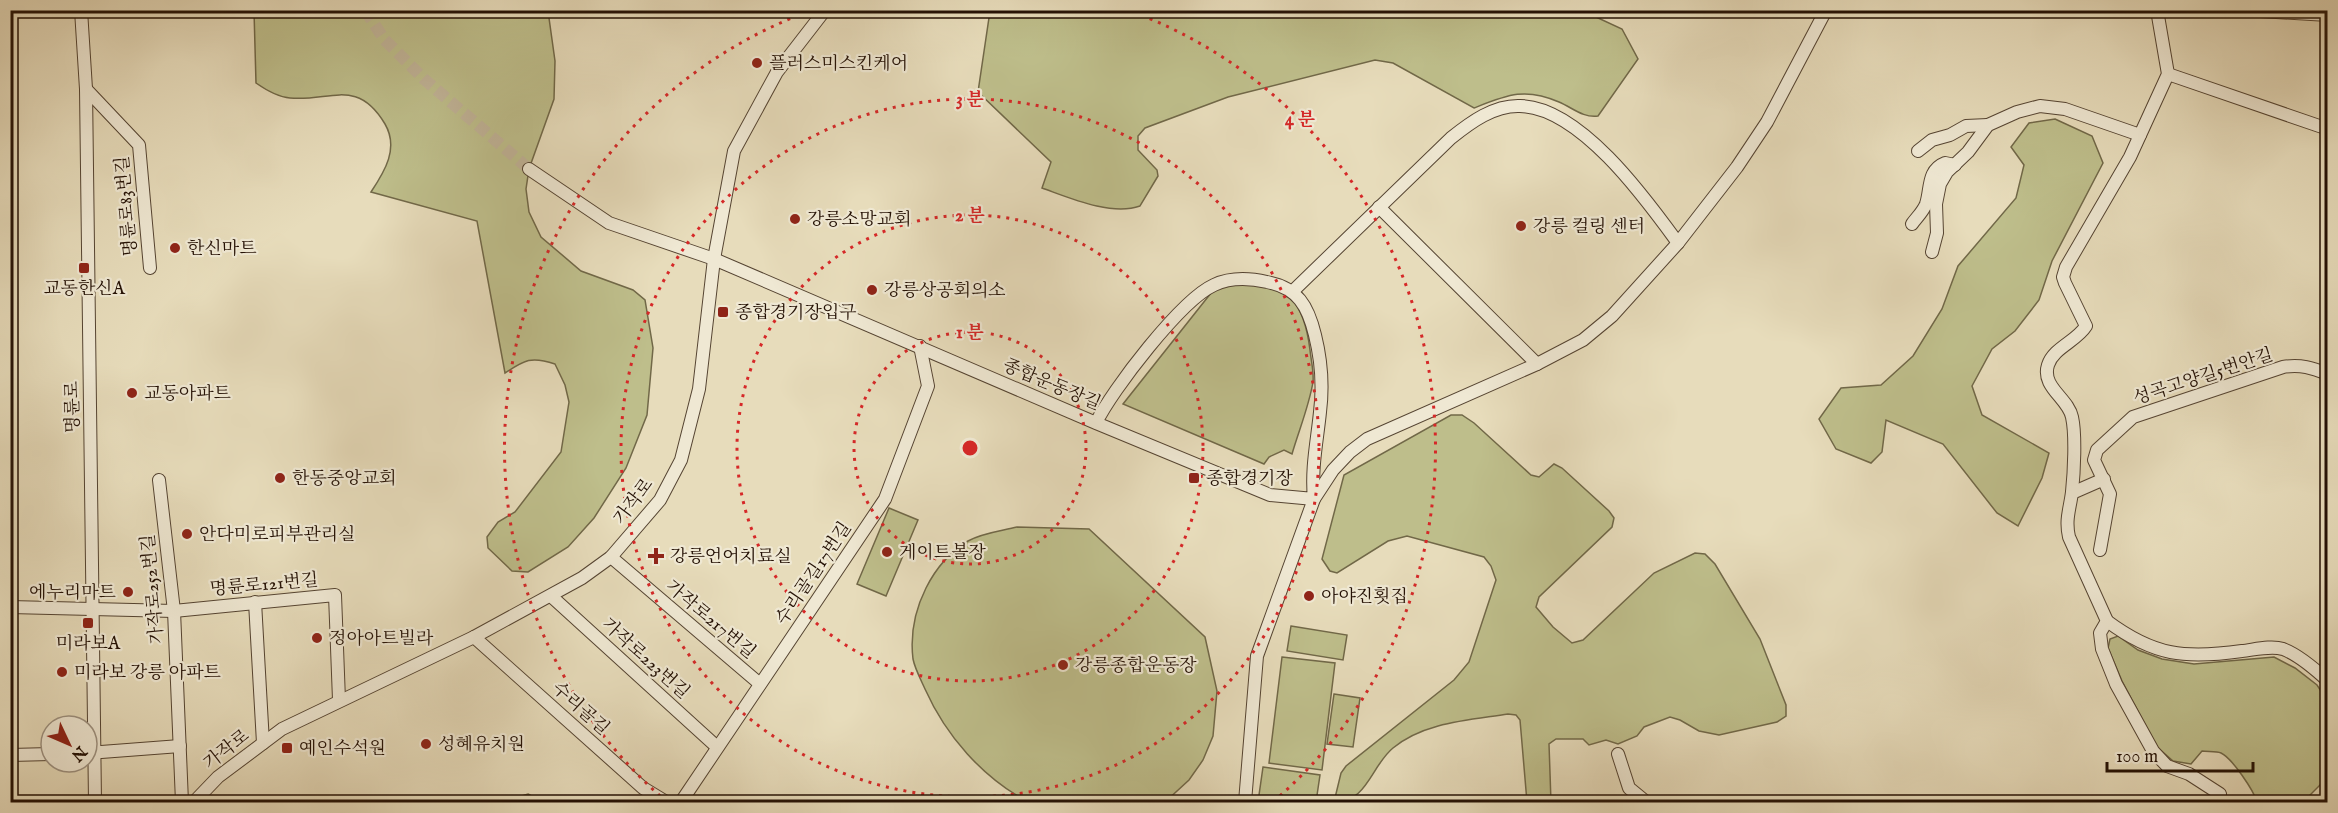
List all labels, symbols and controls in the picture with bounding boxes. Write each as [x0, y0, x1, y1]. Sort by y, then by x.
place label: 플러스미스킨케어 [769, 53, 908, 76]
marker: 플러스미스킨케어 [750, 56, 764, 70]
text: 3 분 [956, 89, 985, 112]
text: 4 분 [1285, 109, 1316, 132]
street label: 명륜로83번길 [112, 155, 143, 257]
text: 2 분 [955, 205, 985, 228]
place label: 강릉소망교회 [807, 209, 911, 232]
marker: 강릉소망교회 [788, 212, 802, 226]
place label: 강릉 컬링 센터 [1533, 216, 1645, 239]
marker: 강릉 컬링 센터 [1514, 219, 1528, 233]
place label: 한신마트 [187, 238, 257, 261]
marker: 한신마트 [168, 241, 182, 255]
marker: 교동한신A [77, 261, 91, 275]
place label: 교동한신A [43, 278, 126, 301]
place label: 강릉상공회의소 [884, 280, 1006, 303]
marker: 강릉상공회의소 [865, 283, 879, 297]
place label: 종합경기장입구 [735, 302, 857, 325]
marker: 종합경기장입구 [716, 305, 730, 319]
text: 1 분 [956, 322, 985, 345]
street label: 성곡고양길5번안길 [2131, 344, 2276, 411]
street label: 종합운동장길 [999, 354, 1104, 416]
street label: 명륜로 [62, 381, 85, 433]
place label: 교동아파트 [144, 383, 232, 406]
marker: 교동아파트 [125, 386, 139, 400]
centre of rings [960, 438, 980, 458]
place label: 한동중앙교회 [292, 468, 396, 491]
place label: 종합경기장 [1206, 468, 1294, 491]
marker: 한동중앙교회 [273, 471, 287, 485]
marker: 종합경기장 [1187, 471, 1201, 485]
street label: 가작로 [609, 474, 659, 530]
street label: 수리골길17번길 [771, 518, 857, 630]
place label: 안다미로피부관리실 [199, 524, 356, 547]
marker: 안다미로피부관리실 [180, 527, 194, 541]
street label: 가작로252번길 [137, 533, 170, 645]
place label: 게이트볼장 [899, 542, 987, 565]
marker: 게이트볼장 [880, 545, 894, 559]
place label: 강릉언어치료실 [670, 546, 792, 569]
marker: 강릉언어치료실 [647, 547, 665, 565]
street label: 명륜로121번길 [209, 569, 319, 602]
street label: 가작로217번길 [660, 576, 760, 664]
place label: 에누리마트 [29, 582, 117, 605]
marker: 에누리마트 [121, 585, 135, 599]
place label: 아야진횟집 [1321, 586, 1408, 609]
marker: 아야진횟집 [1302, 589, 1316, 603]
street label: 가작로223번길 [596, 614, 694, 705]
marker: 미라보A [81, 616, 95, 630]
place label: 정아아트빌라 [329, 628, 434, 651]
marker: 정아아트빌라 [310, 631, 324, 645]
place label: 미라보A [56, 633, 121, 656]
place label: 강릉종합운동장 [1075, 655, 1197, 678]
marker: 강릉종합운동장 [1056, 658, 1070, 672]
place label: 미라보 강릉 아파트 [74, 662, 222, 685]
marker: 미라보 강릉 아파트 [55, 665, 69, 679]
street label: 수리골길 [546, 677, 614, 741]
north arrow [39, 714, 99, 774]
street label: 가작로 [199, 725, 255, 775]
place label: 성혜유치원 [438, 734, 525, 757]
scale bar [2107, 735, 2252, 773]
marker: 성혜유치원 [419, 737, 433, 751]
place label: 예인수석원 [299, 738, 386, 761]
text: N [66, 740, 91, 765]
marker: 예인수석원 [280, 741, 294, 755]
text: 100 m [2116, 746, 2158, 769]

